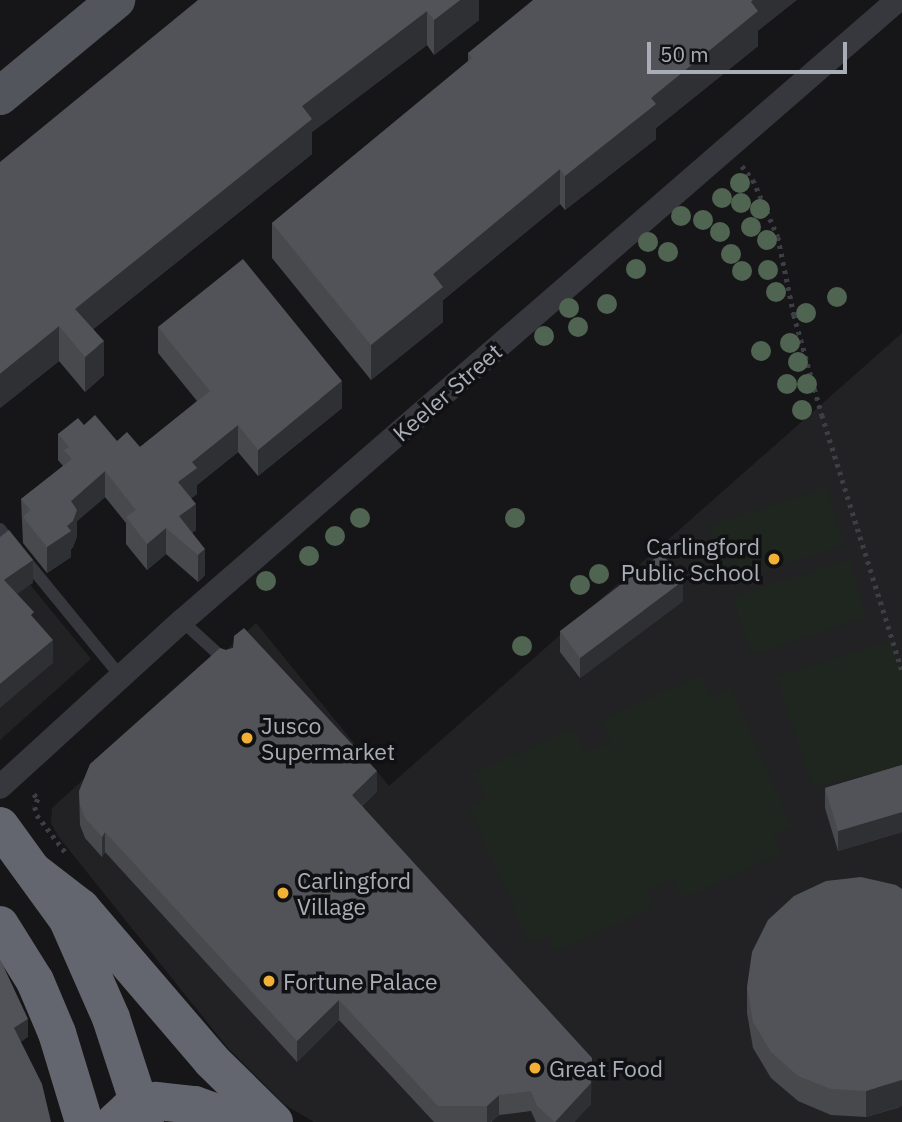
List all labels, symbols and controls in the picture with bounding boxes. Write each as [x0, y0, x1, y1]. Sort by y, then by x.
scale bar [650, 28, 850, 72]
text: 50 m [660, 40, 709, 68]
street label: Keeler Street [387, 337, 507, 447]
place label: Carlingford Public School [621, 532, 760, 586]
marker: Carlingford Public School [766, 551, 782, 567]
place label: Jusco Supermarket [261, 711, 395, 765]
marker: Jusco Supermarket [239, 730, 255, 746]
place label: Carlingford Village [297, 866, 411, 920]
marker: Carlingford Village [275, 885, 291, 901]
place label: Fortune Palace [283, 967, 438, 995]
marker: Fortune Palace [261, 973, 277, 989]
place label: Great Food [549, 1054, 663, 1082]
marker: Great Food [527, 1060, 543, 1076]

